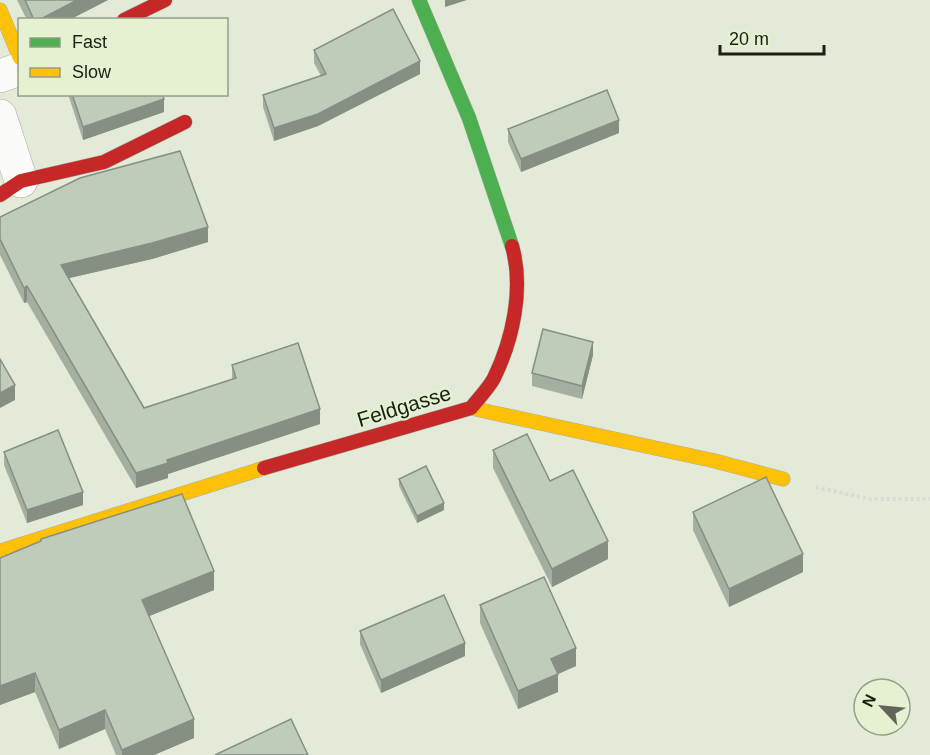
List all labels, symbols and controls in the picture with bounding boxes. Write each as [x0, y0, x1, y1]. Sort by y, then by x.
legend [18, 18, 228, 96]
scale bar [720, 18, 824, 56]
text: 20 m [729, 29, 769, 49]
text: Fast [72, 32, 107, 52]
text: Slow [72, 62, 112, 82]
street label: Feldgasse [354, 381, 454, 431]
north arrow [852, 677, 912, 737]
text: N [859, 692, 879, 710]

